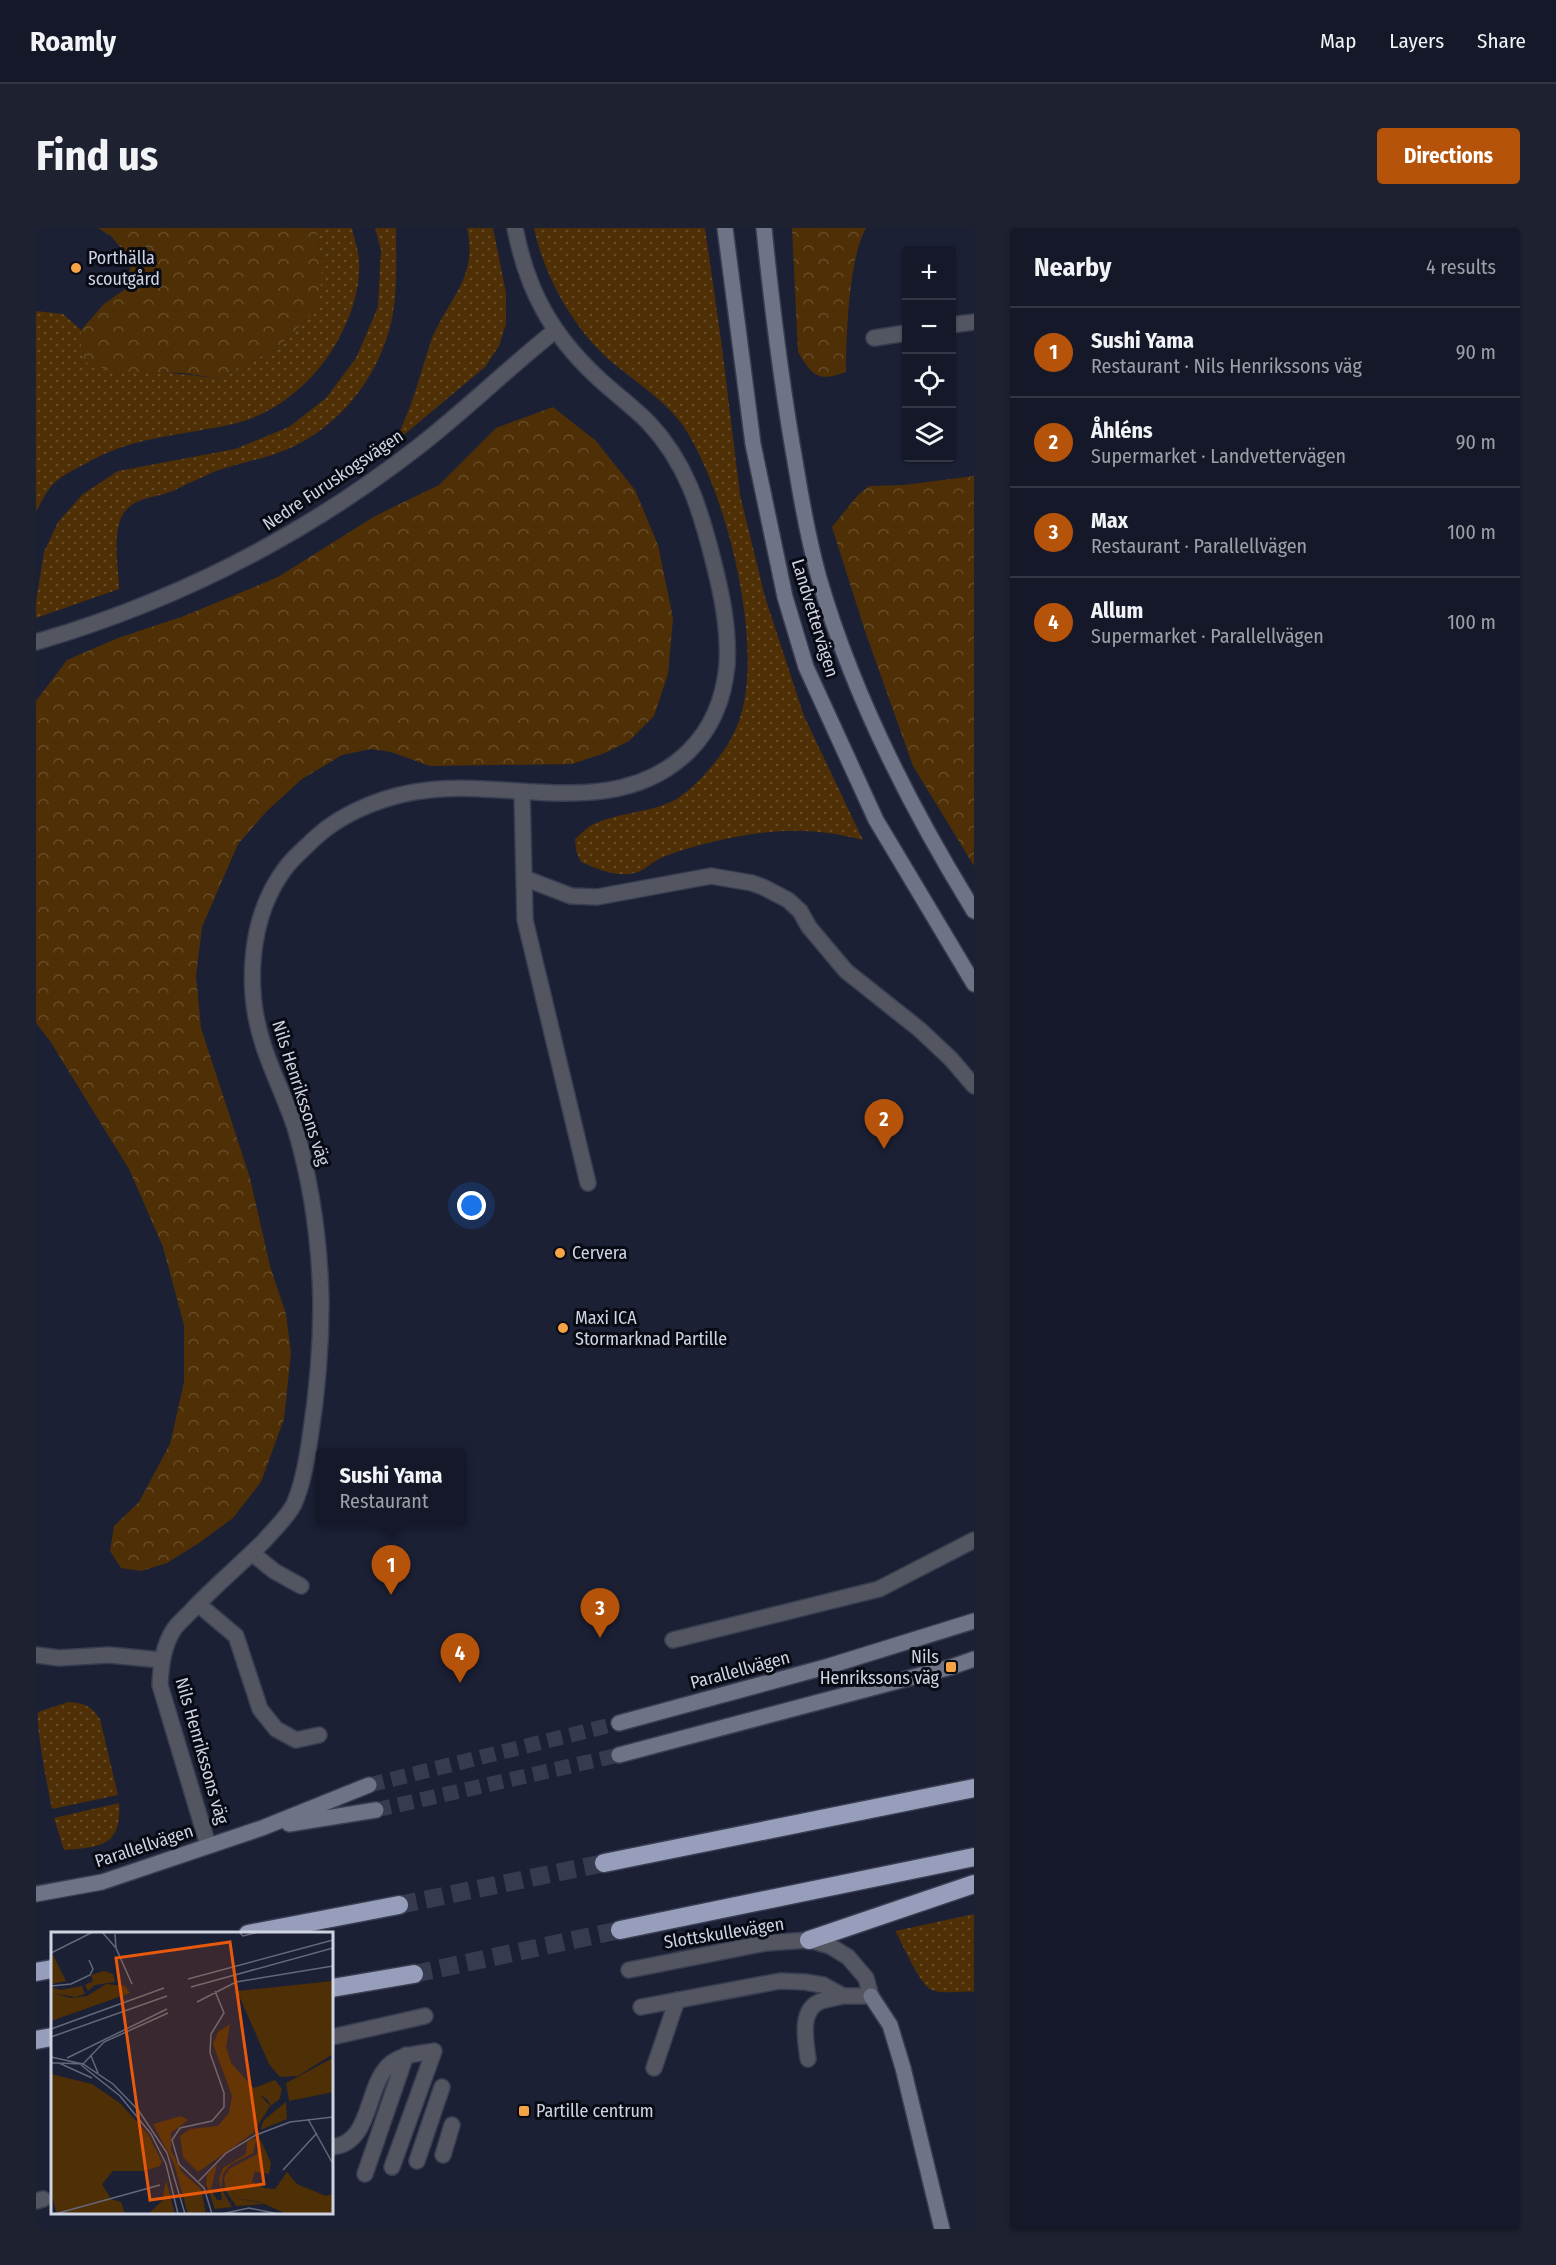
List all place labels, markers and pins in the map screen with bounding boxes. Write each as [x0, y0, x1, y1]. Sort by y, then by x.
place label: Porthälla scoutgård [88, 247, 160, 290]
marker: Porthälla scoutgård [69, 261, 83, 275]
pin: 2 [864, 1100, 904, 1149]
place label: Cervera [572, 1242, 628, 1264]
marker: Cervera [553, 1246, 567, 1260]
place label: Maxi ICA Stormarknad Partille [575, 1307, 727, 1350]
marker: Maxi ICA Stormarknad Partille [556, 1321, 570, 1335]
pin: 1 [372, 1546, 410, 1595]
pin: 3 [580, 1588, 620, 1638]
pin: 4 [440, 1634, 480, 1683]
place label: Nils Henrikssons väg [820, 1646, 940, 1689]
marker: Nils Henrikssons väg [944, 1660, 958, 1674]
place label: Partille centrum [536, 2100, 654, 2122]
marker: Partille centrum [517, 2104, 531, 2118]

